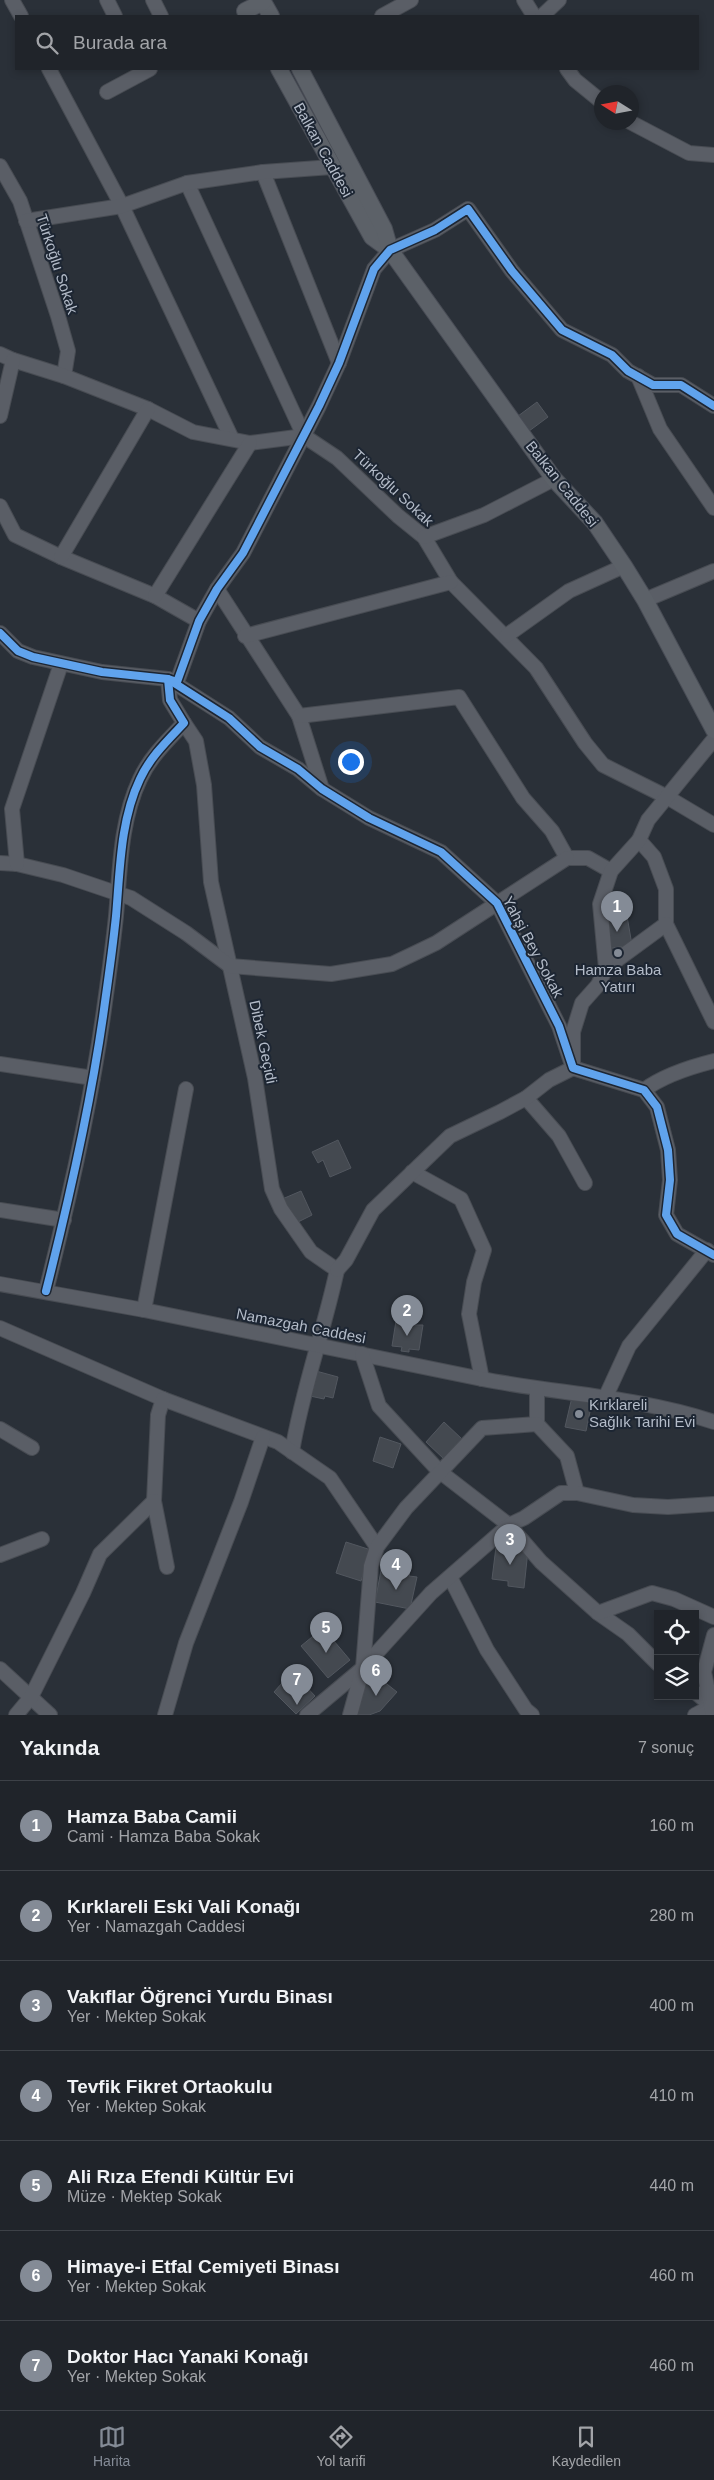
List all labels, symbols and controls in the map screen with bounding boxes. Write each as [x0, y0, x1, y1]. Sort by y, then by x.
search box [15, 15, 699, 70]
icon: search [33, 29, 61, 57]
text: Burada ara [73, 32, 167, 53]
north arrow [594, 85, 639, 130]
street label: Balkan Caddesi [291, 100, 356, 200]
street label: Türkoğlu Sokak [33, 212, 82, 317]
street label: Balkan Caddesi [523, 438, 602, 530]
street label: Türkoğlu Sokak [349, 446, 438, 530]
your location [338, 749, 364, 775]
pin: 1 [601, 891, 633, 932]
street label: Yahşi Bey Sokak [500, 893, 568, 1001]
marker: Hamza Baba Yatırı [612, 947, 624, 959]
place label: Hamza Baba Yatırı [575, 961, 662, 995]
street label: Dibek Geçidi [246, 999, 281, 1085]
pin: 2 [391, 1295, 423, 1336]
street label: Namazgah Caddesi [235, 1305, 367, 1346]
place label: Kırklareli Sağlık Tarihi Evi [589, 1396, 695, 1430]
marker: Kırklareli Sağlık Tarihi Evi [573, 1408, 585, 1420]
pin: 3 [494, 1524, 526, 1565]
pin: 4 [380, 1549, 412, 1590]
map controls [654, 1610, 699, 1700]
button: locate [654, 1610, 699, 1655]
pin: 5 [310, 1612, 342, 1653]
pin: 6 [360, 1655, 392, 1696]
button: layers [654, 1655, 699, 1700]
pin: 7 [281, 1664, 313, 1705]
text: Yakında [20, 1736, 99, 1759]
text: 7 sonuç [638, 1739, 694, 1756]
text: Hamza Baba Camii [67, 1806, 237, 1827]
text: 1 [32, 1817, 40, 1834]
text: 160 m [650, 1817, 694, 1834]
text: Cami · Hamza Baba Sokak [67, 1828, 260, 1845]
text: Kırklareli Eski Vali Konağı [67, 1896, 300, 1917]
text: 2 [32, 1907, 40, 1924]
text: 280 m [650, 1907, 694, 1924]
text: Yer · Namazgah Caddesi [67, 1918, 245, 1935]
text: Vakıflar Öğrenci Yurdu Binası [67, 1986, 333, 2007]
text: 3 [32, 1997, 40, 2014]
text: 400 m [650, 1997, 694, 2014]
text: Yer · Mektep Sokak [67, 2008, 206, 2025]
text: Tevfik Fikret Ortaokulu [67, 2076, 273, 2097]
text: 4 [32, 2087, 40, 2104]
text: 410 m [650, 2087, 694, 2104]
text: Yer · Mektep Sokak [67, 2098, 206, 2115]
text: Ali Rıza Efendi Kültür Evi [67, 2166, 294, 2187]
text: 5 [32, 2177, 40, 2194]
text: 440 m [650, 2177, 694, 2194]
text: Müze · Mektep Sokak [67, 2188, 222, 2205]
text: Himaye-i Etfal Cemiyeti Binası [67, 2256, 339, 2277]
text: 6 [32, 2267, 40, 2284]
text: 460 m [650, 2267, 694, 2284]
text: Yer · Mektep Sokak [67, 2278, 206, 2295]
text: Doktor Hacı Yanaki Konağı [67, 2346, 308, 2367]
text: 7 [32, 2357, 40, 2374]
text: 460 m [650, 2357, 694, 2374]
text: Yer · Mektep Sokak [67, 2368, 206, 2385]
tab: Harita [93, 2423, 130, 2469]
tab: Yol tarifi [316, 2423, 366, 2469]
tab: Kaydedilen [552, 2423, 621, 2469]

